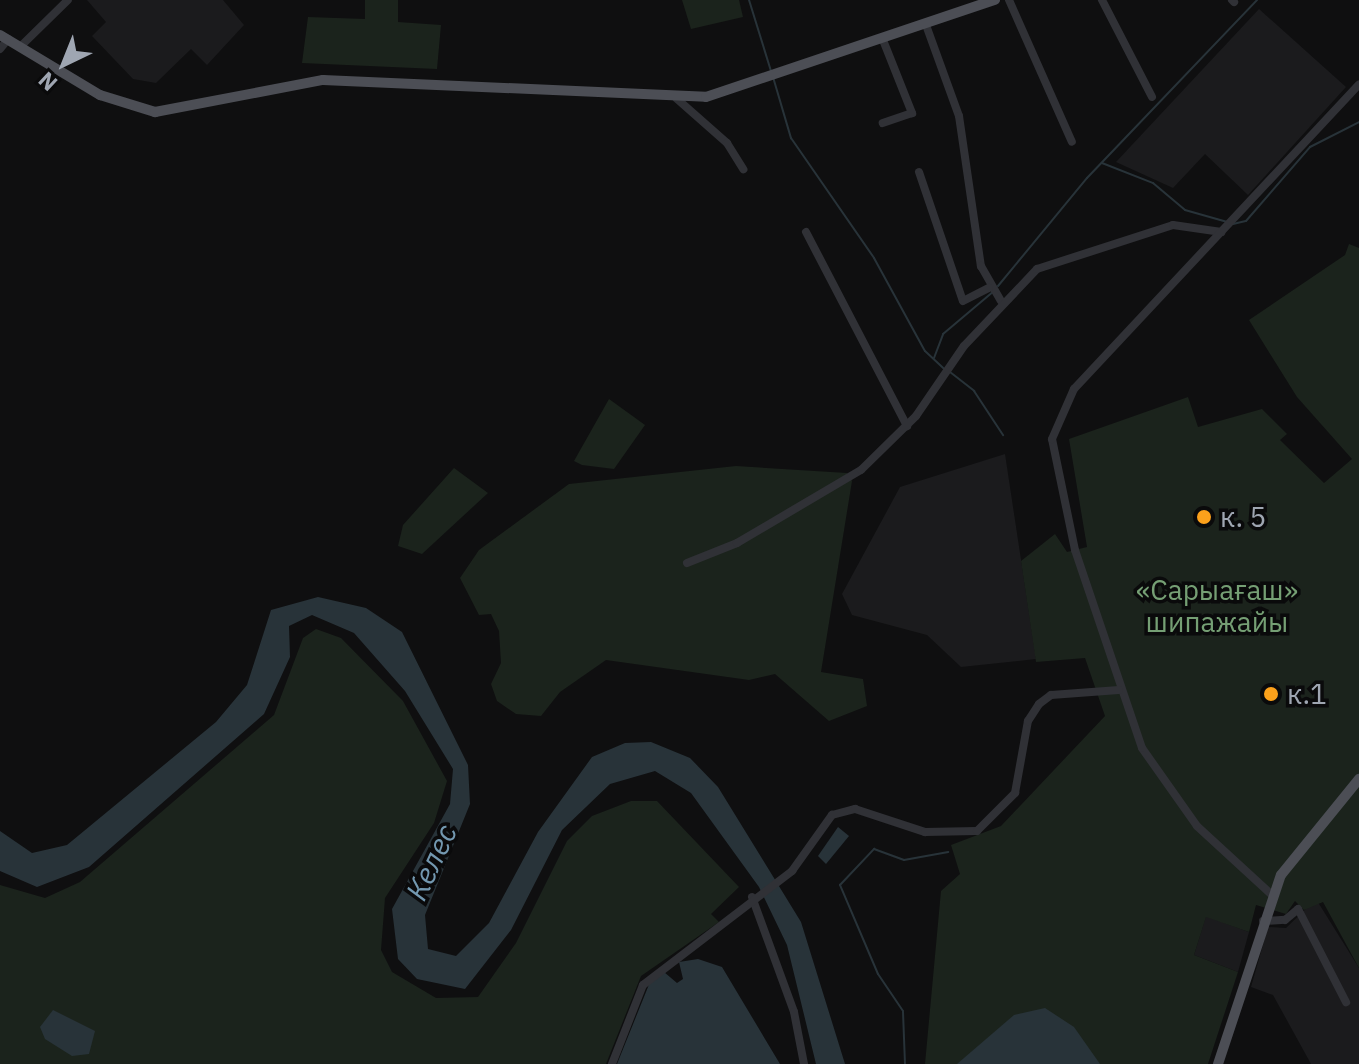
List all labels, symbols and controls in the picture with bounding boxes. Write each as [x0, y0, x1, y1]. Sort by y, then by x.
north arrow [24, 24, 104, 104]
text: N [32, 66, 63, 98]
place label: к. 5 [1220, 500, 1266, 534]
marker: к. 5 [1195, 508, 1213, 526]
park label: «Сарыағаш» шипажайы [1136, 573, 1298, 639]
place label: к.1 [1287, 677, 1327, 711]
marker: к.1 [1262, 685, 1280, 703]
water label: Келес [398, 818, 464, 906]

